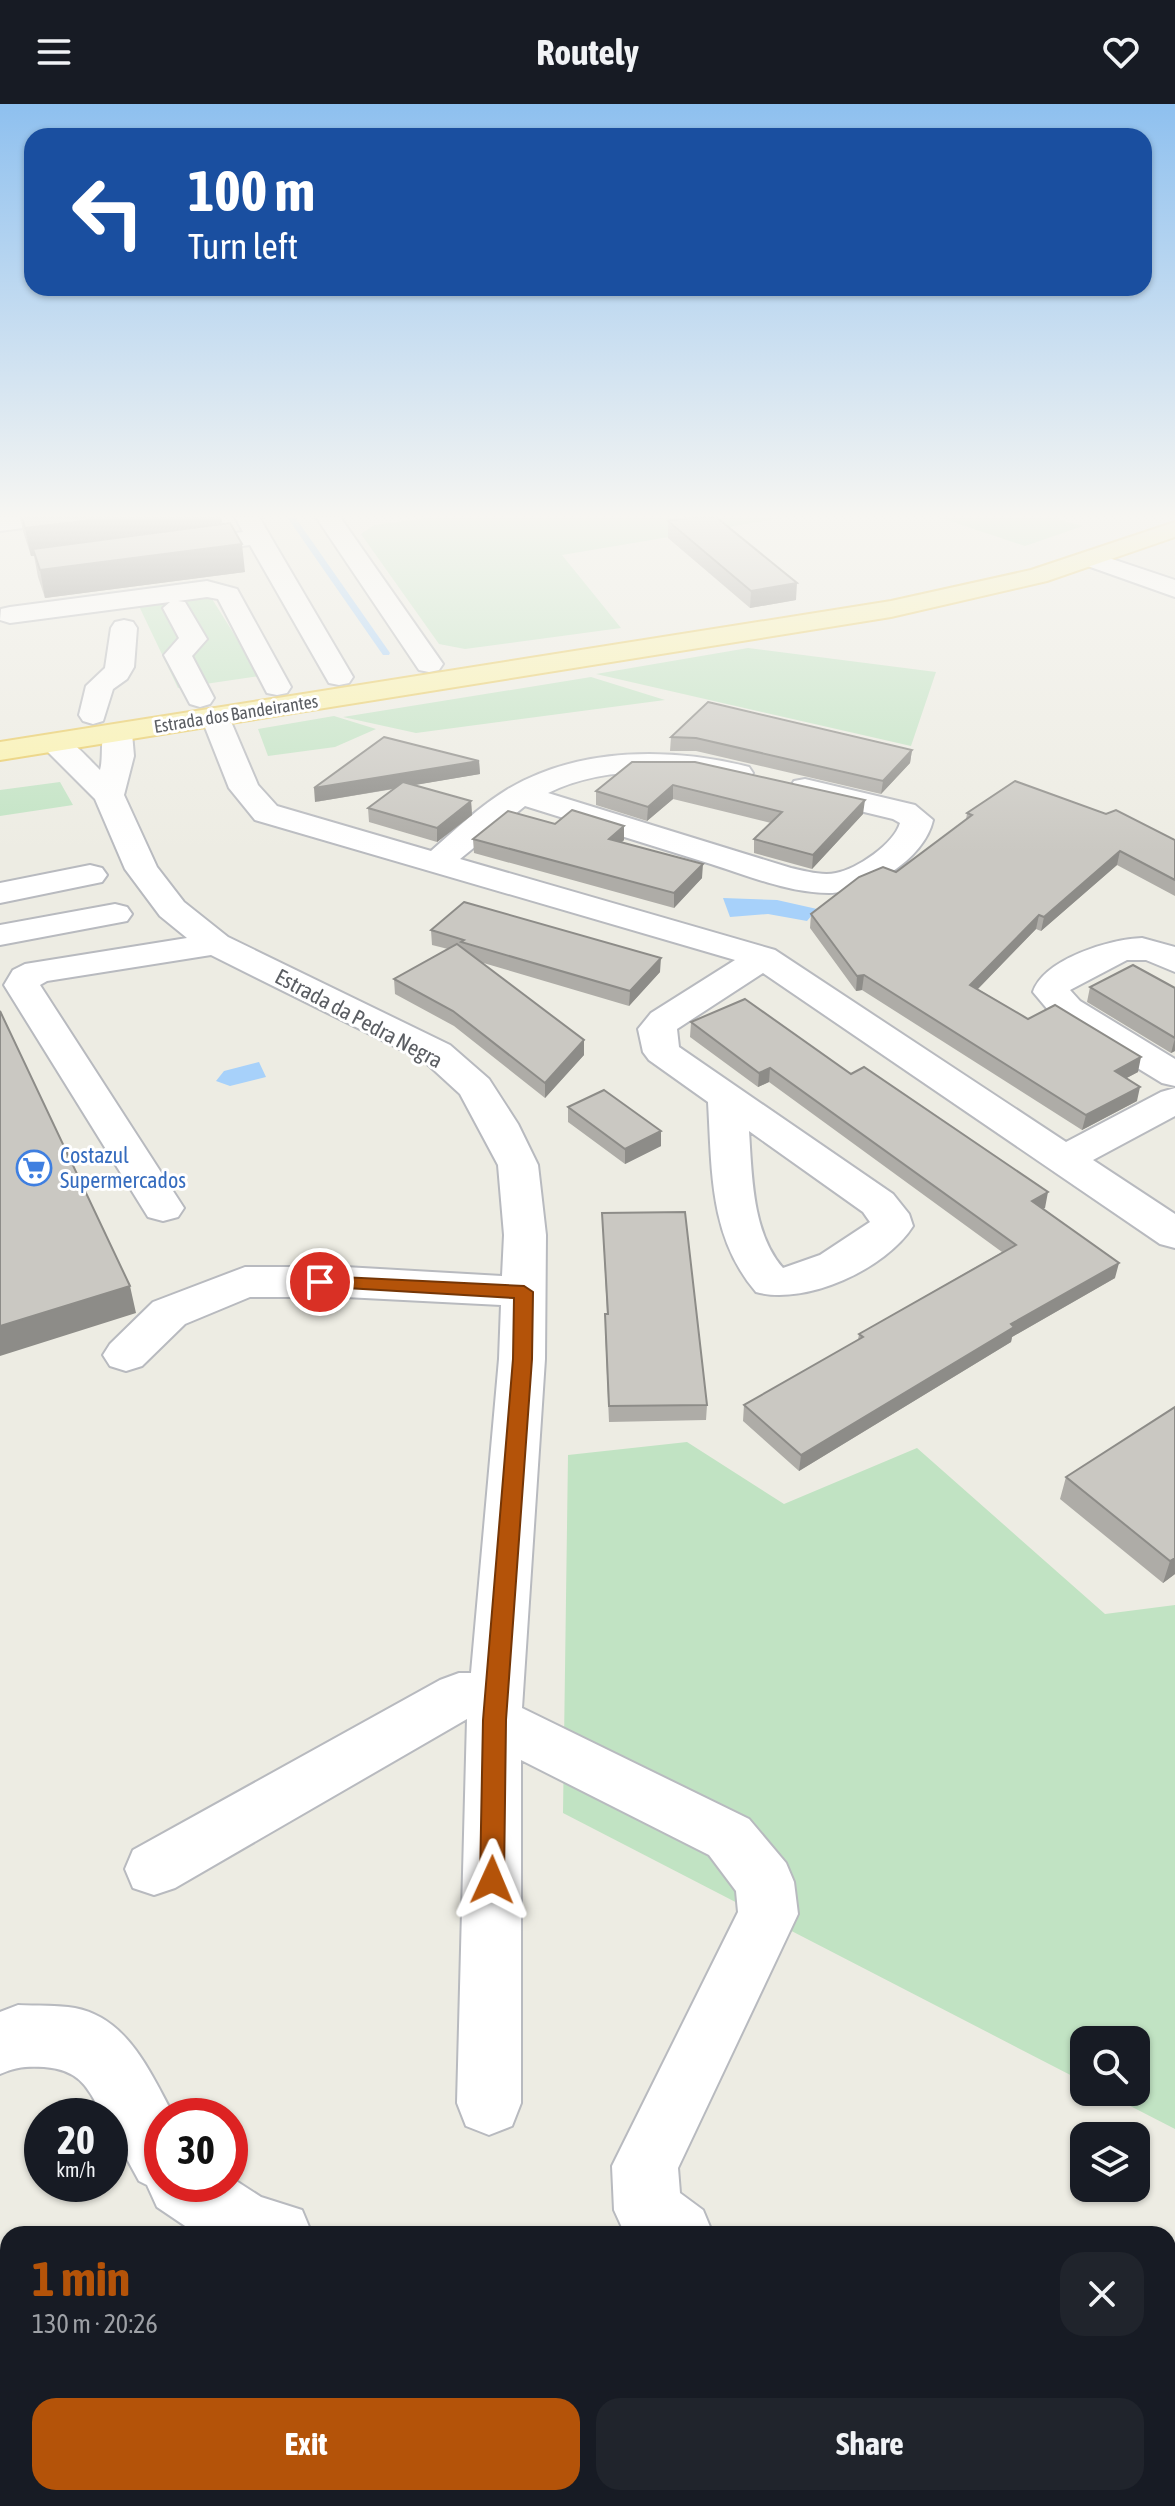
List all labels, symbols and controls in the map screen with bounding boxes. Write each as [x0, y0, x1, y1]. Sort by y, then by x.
icon: menu [32, 30, 76, 74]
icon: heart [1099, 30, 1143, 74]
text: Routely [536, 31, 639, 73]
text: 100 m [188, 159, 315, 223]
icon: left [56, 160, 160, 264]
text: Turn left [188, 225, 298, 267]
street label: Estrada dos Bandeirantes [152, 690, 319, 737]
street label: Estrada da Pedra Negra [271, 963, 447, 1073]
place label: Costazul Supermercados [60, 1142, 186, 1193]
supermarket icon: Costazul Supermercados [15, 1149, 53, 1187]
pin [286, 1248, 354, 1316]
icon: arrive [298, 1260, 342, 1304]
position arrow [450, 1838, 534, 1922]
map controls [1070, 2026, 1150, 2202]
button: search [1070, 2026, 1150, 2106]
speed limit sign: 30 [144, 2098, 248, 2202]
text: 20 [57, 2117, 95, 2162]
button: layers [1070, 2122, 1150, 2202]
text: km/h [56, 2158, 96, 2181]
text: 1 min [32, 2251, 130, 2306]
button: close [1060, 2252, 1144, 2336]
text: 130 m · 20:26 [32, 2309, 158, 2339]
button: Exit [32, 2398, 580, 2490]
button: Share [596, 2398, 1144, 2490]

